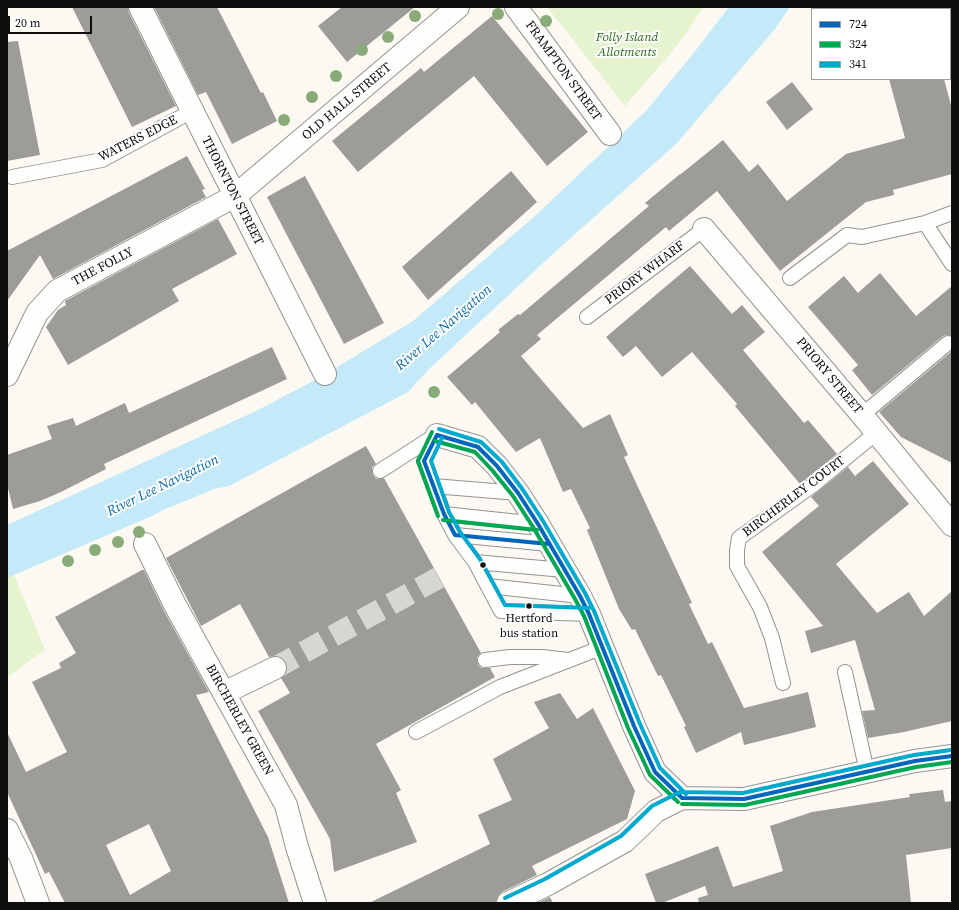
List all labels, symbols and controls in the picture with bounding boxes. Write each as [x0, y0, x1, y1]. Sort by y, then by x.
scale bar [10, 8, 94, 34]
legend [811, 8, 951, 80]
text: 20 m [15, 15, 41, 31]
text: 724 [849, 16, 867, 32]
street label: FRAMPTON STREET [522, 18, 604, 124]
park label: Folly Island Allotments [596, 30, 658, 61]
text: 324 [849, 36, 867, 52]
text: 341 [849, 56, 867, 72]
street label: OLD HALL STREET [299, 60, 395, 144]
street label: WATERS EDGE [96, 112, 180, 166]
street label: THORNTON STREET [198, 134, 266, 248]
street label: PRIORY WHARF [602, 238, 688, 308]
street label: THE FOLLY [70, 244, 136, 290]
water label: River Lee Navigation [392, 282, 496, 374]
street label: PRIORY STREET [793, 335, 865, 417]
water label: River Lee Navigation [104, 452, 222, 520]
street label: BIRCHERLEY COURT [740, 453, 848, 541]
unlabelled marker [478, 560, 488, 570]
marker: Hertford bus station [524, 601, 534, 611]
place label: Hertford bus station [500, 612, 558, 640]
street label: BIRCHERLEY GREEN [202, 662, 276, 778]

